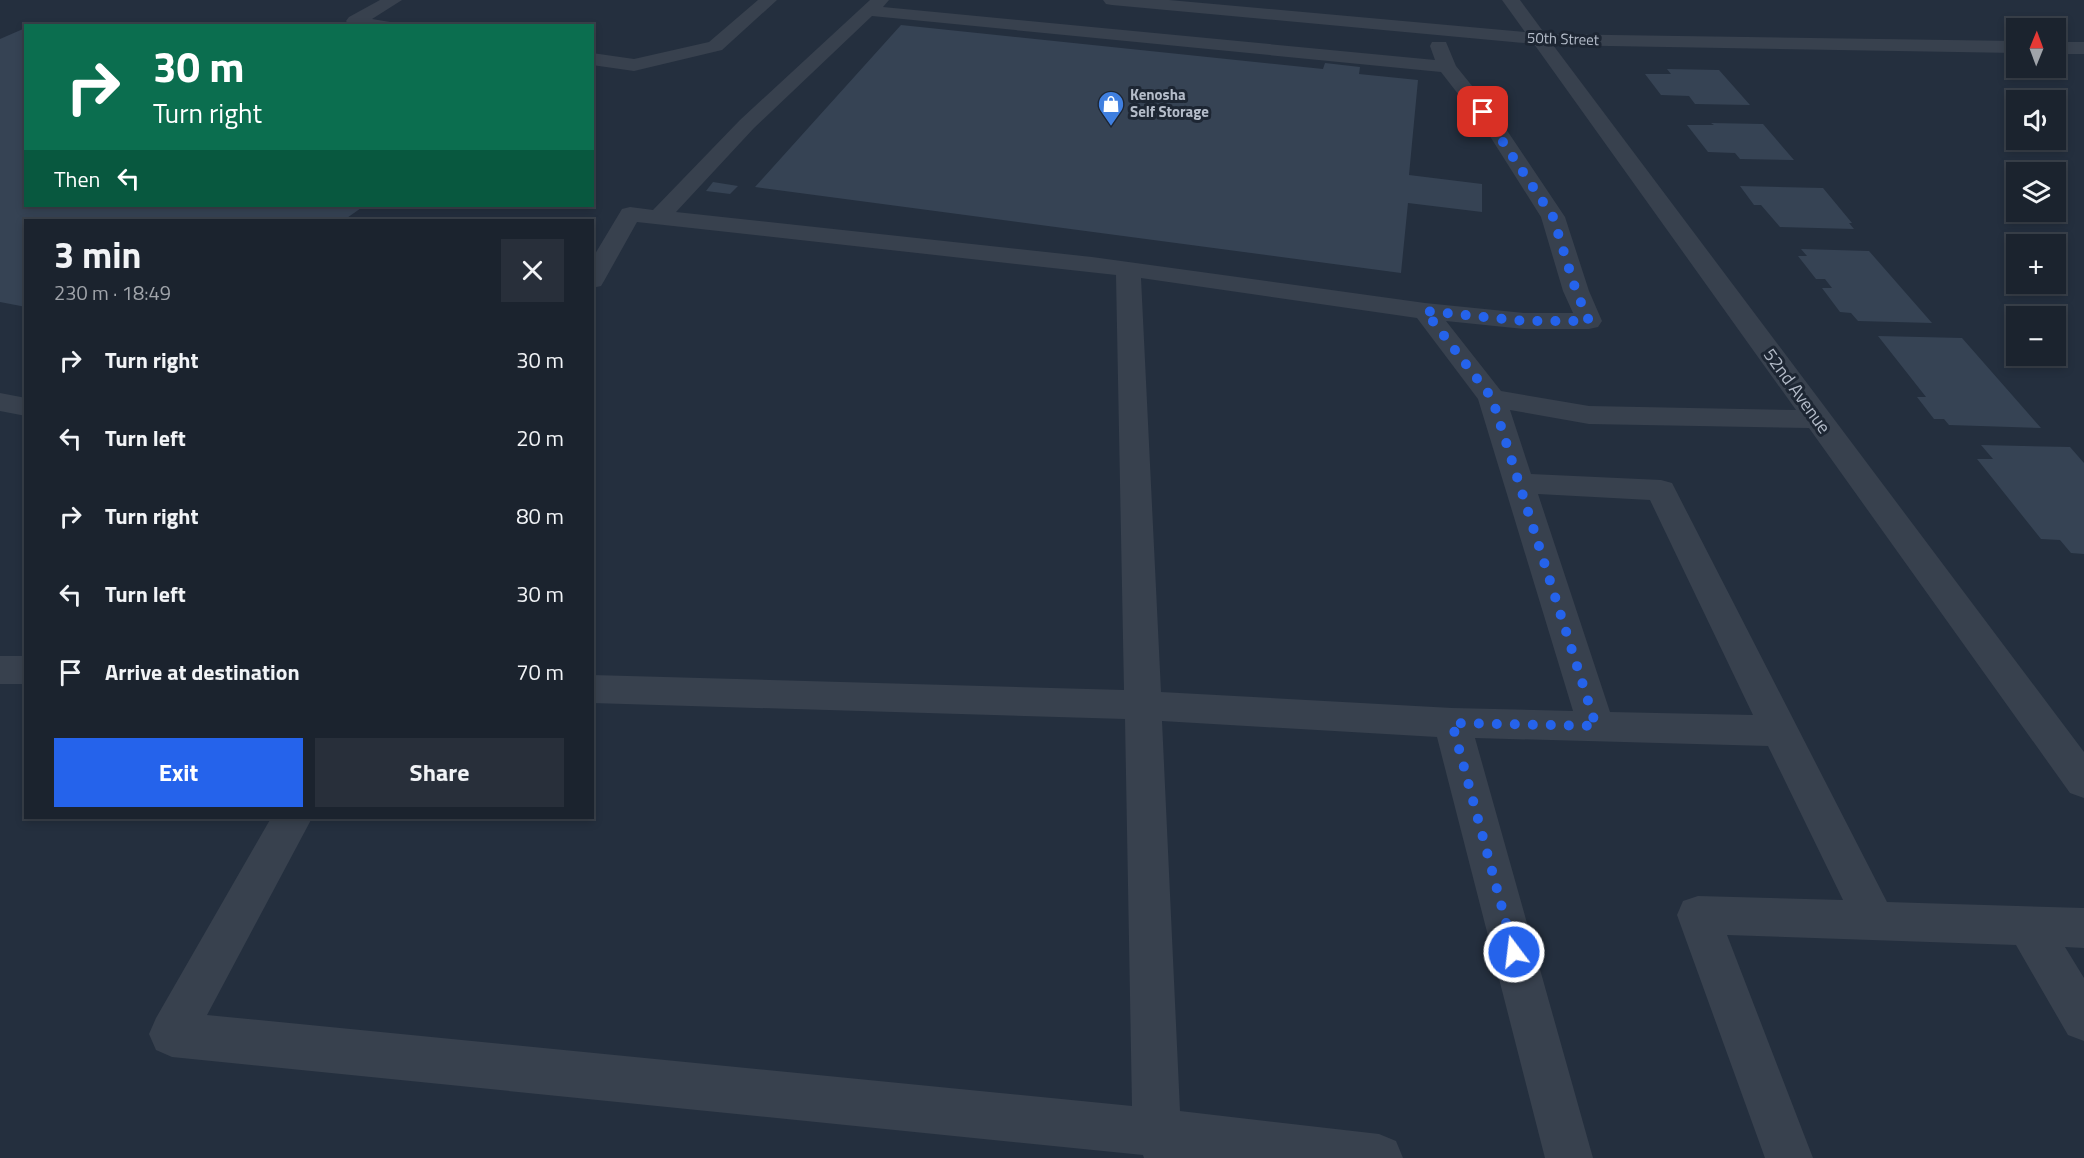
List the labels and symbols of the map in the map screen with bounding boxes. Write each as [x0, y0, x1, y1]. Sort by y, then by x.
north arrow [2006, 18, 2066, 78]
street label: 50th Street [1527, 26, 1600, 51]
place label: Kenosha Self Storage [1130, 83, 1209, 123]
pin [1457, 86, 1508, 137]
shop icon: Kenosha Self Storage [1096, 89, 1126, 127]
street label: 52nd Avenue [1757, 342, 1838, 439]
position arrow [1482, 920, 1546, 984]

